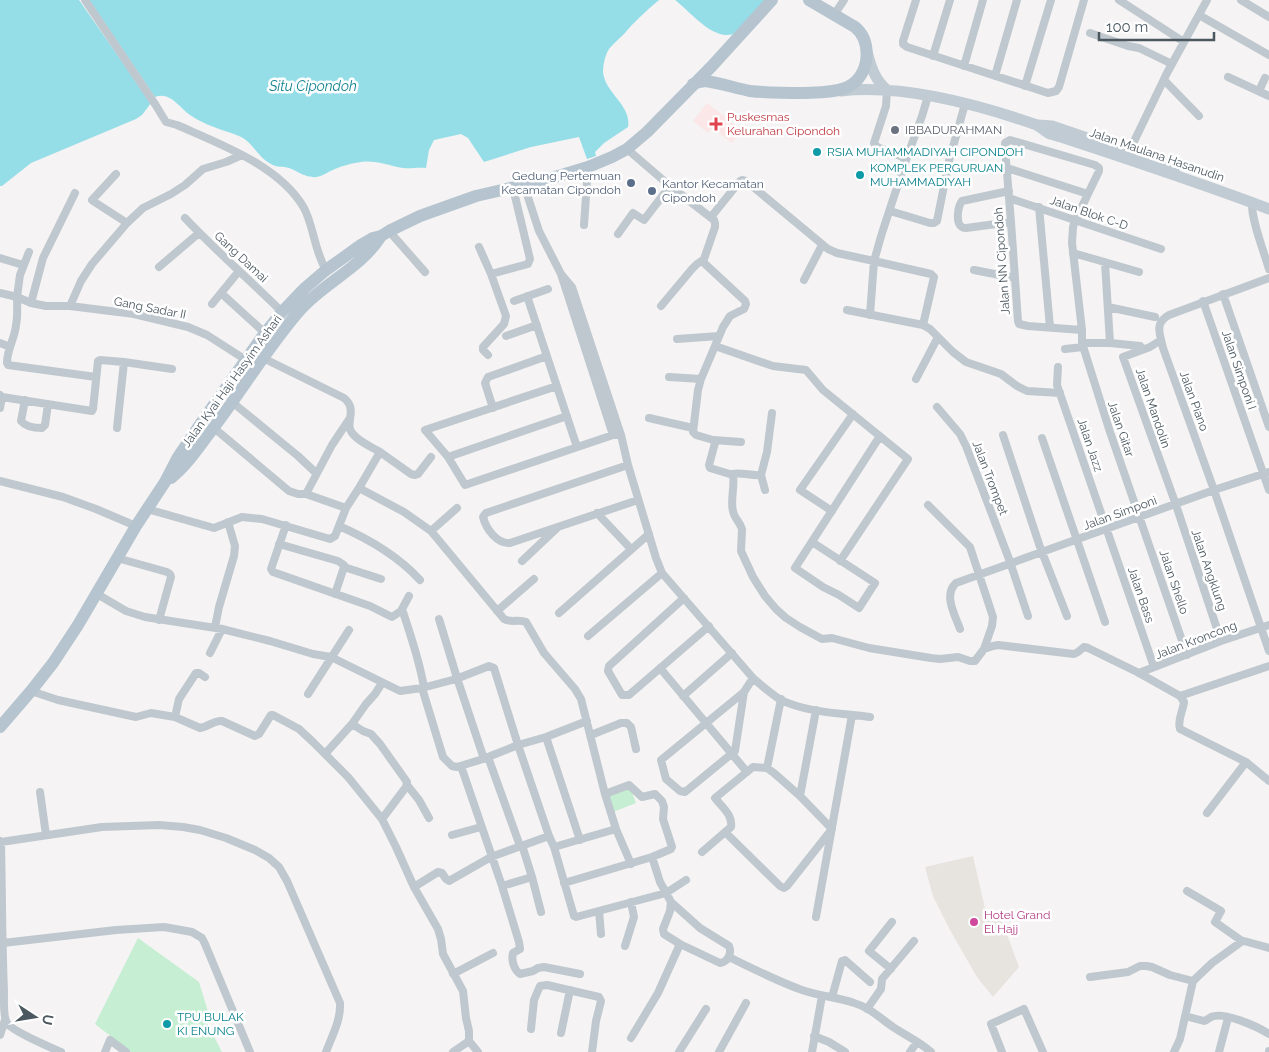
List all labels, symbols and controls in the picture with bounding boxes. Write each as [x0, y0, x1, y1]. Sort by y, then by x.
scale bar [1099, 10, 1214, 42]
text: 100 m [1106, 18, 1148, 36]
water label: Situ Cipondoh [268, 78, 357, 94]
place label: Puskesmas Kelurahan Cipondoh [727, 110, 840, 138]
marker: Puskesmas Kelurahan Cipondoh [709, 117, 723, 131]
place label: IBBADURAHMAN [905, 123, 1002, 137]
marker: IBBADURAHMAN [889, 124, 901, 136]
street label: Jalan Maulana Hasanudin [1088, 125, 1226, 185]
place label: RSIA MUHAMMADIYAH CIPONDOH [827, 145, 1023, 159]
marker: RSIA MUHAMMADIYAH CIPONDOH [811, 146, 823, 158]
place label: KOMPLEK PERGURUAN MUHAMMADIYAH [870, 161, 1003, 189]
place label: Gedung Pertemuan Kecamatan Cipondoh [501, 169, 621, 197]
marker: KOMPLEK PERGURUAN MUHAMMADIYAH [854, 169, 866, 181]
marker: Gedung Pertemuan Kecamatan Cipondoh [625, 177, 637, 189]
place label: Kantor Kecamatan Cipondoh [662, 177, 764, 205]
marker: Kantor Kecamatan Cipondoh [646, 185, 658, 197]
street label: Jalan Blok C-D [1048, 193, 1130, 233]
street label: Jalan NN Cipondoh [991, 207, 1013, 315]
street label: Gang Damai [211, 229, 271, 285]
street label: Gang Sadar II [113, 294, 187, 322]
street label: Jalan Kyai Haji Hasyim Ashari [179, 312, 285, 450]
street label: Jalan Simponi I [1219, 328, 1259, 412]
street label: Jalan Mandolin [1133, 366, 1173, 450]
street label: Jalan Piano [1177, 369, 1211, 433]
street label: Jalan Gitar [1105, 399, 1137, 459]
street label: Jalan Jazz [1074, 416, 1106, 474]
street label: Jalan Trompet [969, 439, 1011, 517]
street label: Jalan Simponi [1081, 493, 1159, 533]
street label: Jalan Angklung [1188, 527, 1230, 613]
street label: Jalan Shello [1156, 548, 1192, 616]
street label: Jalan Bass [1125, 565, 1157, 625]
street label: Jalan Kroncong [1153, 618, 1239, 662]
place label: Hotel Grand El Hajj [984, 908, 1051, 936]
marker: Hotel Grand El Hajj [968, 916, 980, 928]
north arrow [10, 992, 60, 1042]
place label: TPU BULAK KI ENUNG [177, 1010, 244, 1038]
text: U [39, 1013, 57, 1027]
marker: TPU BULAK KI ENUNG [161, 1018, 173, 1030]

